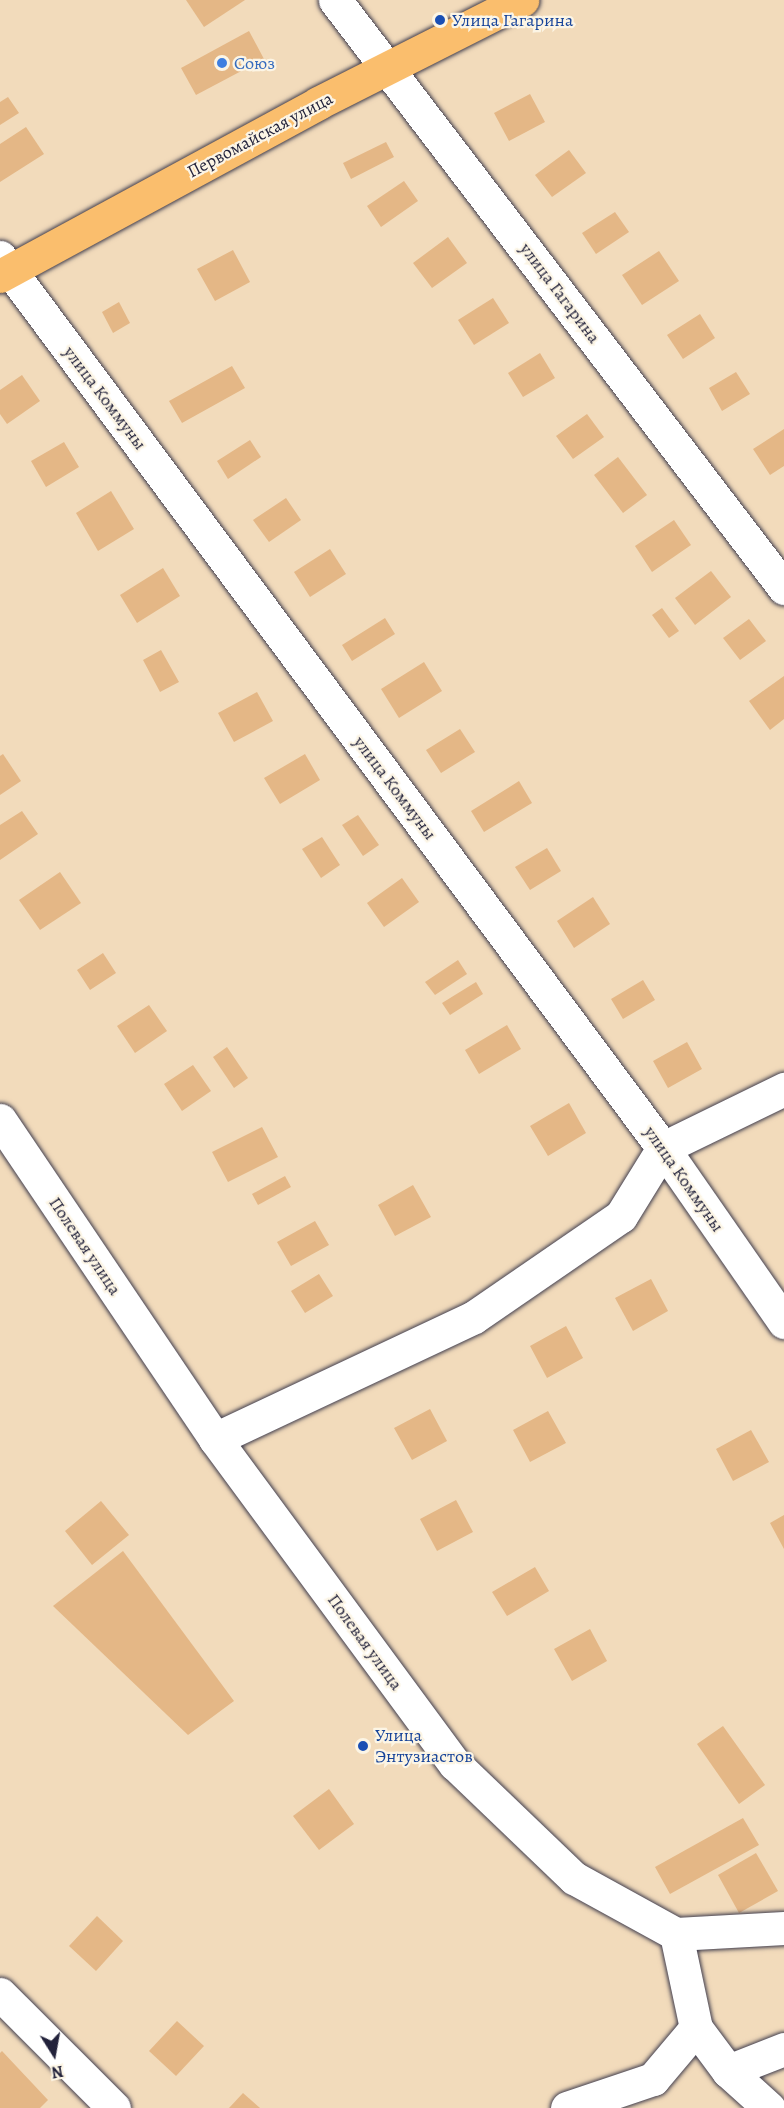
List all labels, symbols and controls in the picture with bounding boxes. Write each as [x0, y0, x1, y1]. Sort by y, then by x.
place label: Улица Гагарина [452, 9, 573, 31]
marker: Улица Гагарина [433, 13, 447, 27]
place label: Союз [234, 52, 275, 74]
marker: Союз [215, 56, 229, 70]
street label: Первомайская улица [183, 87, 337, 183]
street label: улица Гагарина [515, 239, 605, 347]
street label: улица Коммуны [59, 342, 151, 454]
street label: улица Коммуны [349, 732, 441, 844]
street label: улица Коммуны [639, 1122, 729, 1236]
street label: Полевая улица [44, 1193, 126, 1299]
street label: Полевая улица [323, 1590, 407, 1694]
place label: Улица Энтузиастов [375, 1725, 473, 1768]
marker: Улица Энтузиастов [356, 1739, 370, 1753]
north arrow [24, 2024, 84, 2084]
text: N [50, 2060, 65, 2084]

